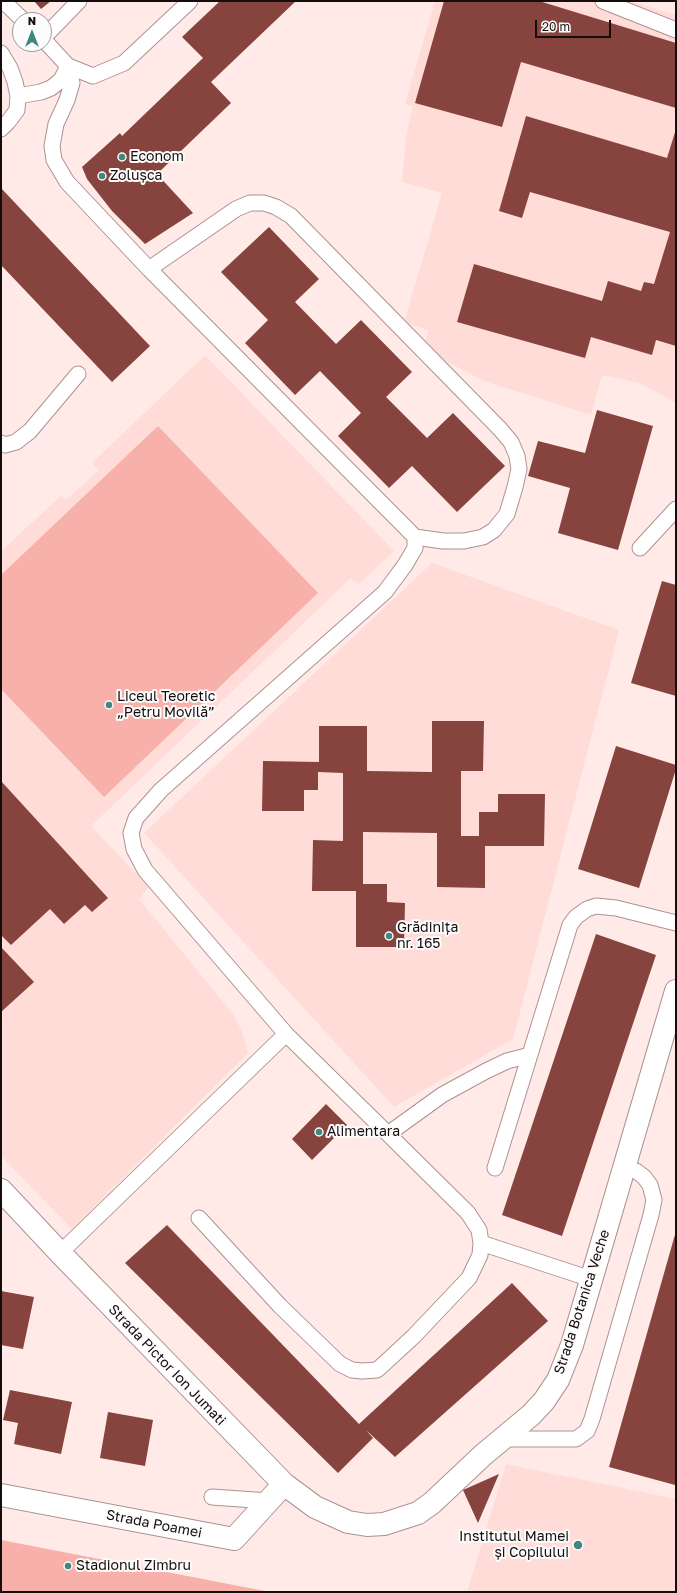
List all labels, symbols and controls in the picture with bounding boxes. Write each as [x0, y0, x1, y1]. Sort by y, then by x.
north arrow [12, 12, 52, 52]
scale bar [537, 12, 613, 38]
text: N [28, 14, 36, 27]
text: 20 m [542, 19, 570, 34]
place label: Econom [130, 149, 184, 165]
marker: Econom [117, 152, 127, 162]
place label: Zolușca [110, 168, 162, 184]
marker: Zolușca [97, 171, 107, 181]
place label: Liceul Teoretic „Petru Movilă” [117, 689, 215, 722]
marker: Liceul Teoretic „Petru Movilă” [104, 700, 114, 710]
place label: Grădinița nr. 165 [397, 920, 458, 952]
marker: Grădinița nr. 165 [384, 931, 394, 941]
place label: Alimentara [327, 1124, 400, 1140]
marker: Alimentara [314, 1127, 324, 1137]
street label: Strada Botanica Veche [551, 1227, 613, 1377]
street label: Strada Pictor Ion Jumati [105, 1301, 229, 1429]
street label: Strada Poamei [105, 1506, 203, 1542]
place label: Institutul Mamei și Copilului [459, 1529, 569, 1562]
marker: Institutul Mamei și Copilului [572, 1539, 584, 1551]
place label: Stadionul Zimbru [76, 1558, 191, 1574]
marker: Stadionul Zimbru [63, 1561, 73, 1571]

